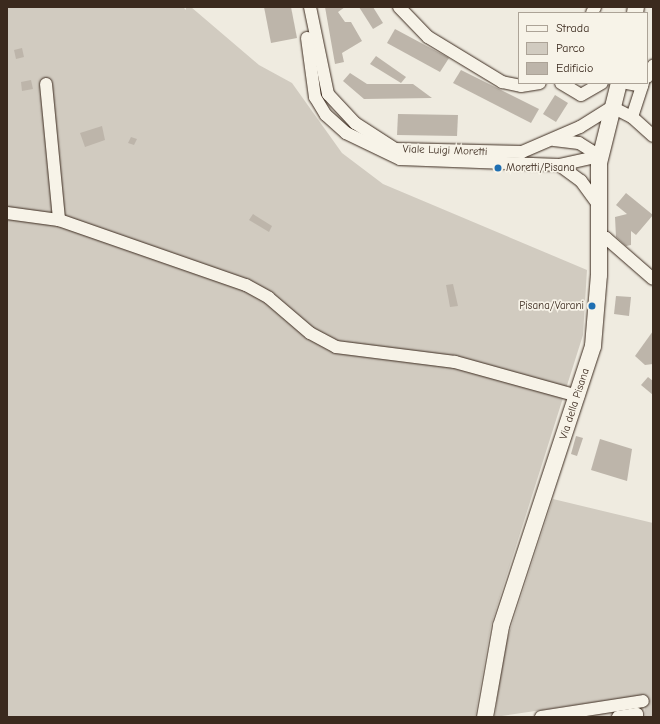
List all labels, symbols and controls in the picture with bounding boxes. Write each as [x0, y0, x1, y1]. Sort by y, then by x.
legend [518, 12, 648, 84]
text: Strada [556, 21, 589, 35]
text: Parco [556, 41, 585, 55]
text: Edificio [556, 61, 593, 75]
street label: Viale Luigi Moretti [402, 143, 488, 159]
place label: Moretti/Pisana [506, 161, 575, 175]
marker: Moretti/Pisana [493, 163, 503, 173]
place label: Pisana/Varani [519, 299, 584, 313]
marker: Pisana/Varani [587, 301, 597, 311]
street label: Via della Pisana [557, 367, 593, 441]

